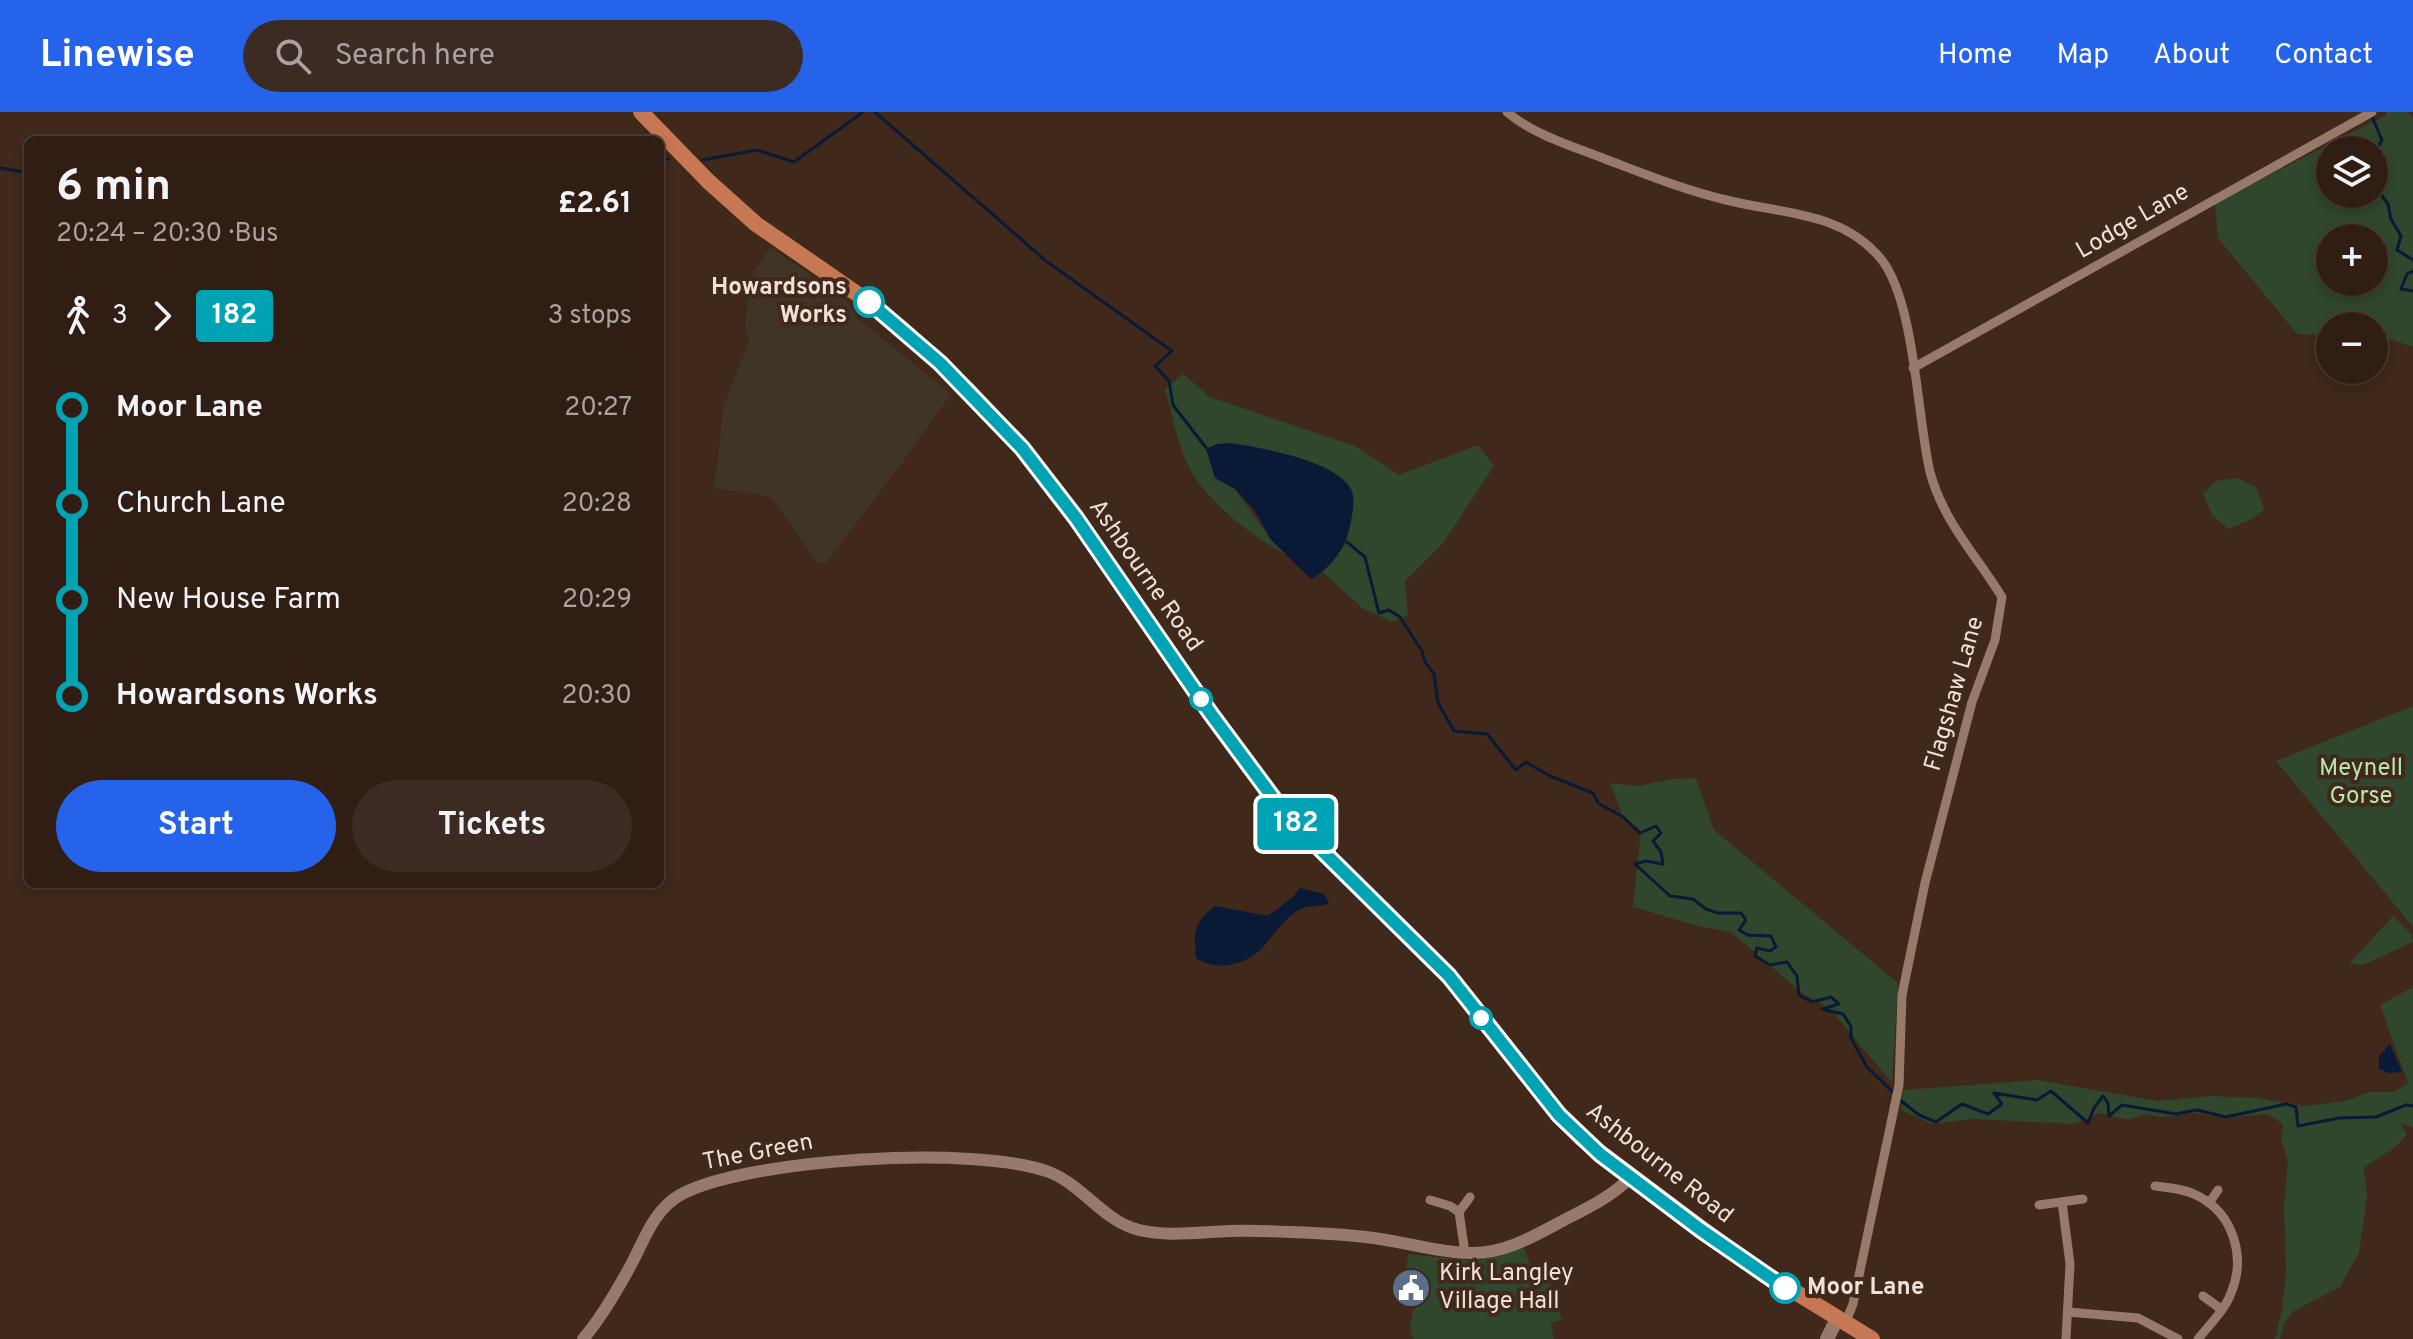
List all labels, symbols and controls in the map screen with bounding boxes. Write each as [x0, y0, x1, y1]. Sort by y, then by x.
search box [243, 20, 803, 92]
text: Linewise [40, 32, 195, 81]
icon: search [271, 34, 315, 78]
text: Search here [335, 38, 495, 75]
text: Home [1938, 38, 2012, 74]
text: Map [2056, 38, 2109, 74]
text: About [2153, 38, 2230, 74]
text: Contact [2274, 38, 2373, 74]
map controls [2316, 136, 2388, 384]
button: layers [2316, 136, 2388, 208]
text: 6 min [56, 160, 171, 216]
street label: Lodge Lane [2071, 178, 2195, 266]
text: £2.61 [558, 186, 632, 223]
text: 20:24 – 20:30 · Bus [56, 218, 278, 251]
button: + [2316, 224, 2388, 296]
place label: Howardsons Works [711, 273, 847, 331]
marker: Howardsons Works [854, 287, 884, 317]
icon: walk [56, 294, 100, 338]
icon: forward [140, 294, 184, 338]
text: 182 [212, 298, 257, 334]
text: 3 [112, 300, 128, 333]
text: 3 stops [548, 300, 632, 333]
button: − [2316, 312, 2388, 384]
text: Moor Lane [116, 390, 263, 427]
text: 20:27 [564, 392, 632, 425]
text: Church Lane [116, 486, 286, 523]
text: 20:28 [562, 488, 632, 521]
street label: Ashbourne Road [1081, 494, 1209, 658]
text: New House Farm [116, 582, 341, 619]
text: 20:29 [562, 584, 632, 617]
street label: Flagshaw Lane [1919, 613, 1991, 775]
text: Howardsons Works [116, 678, 378, 715]
text: 20:30 [561, 680, 632, 713]
unlabelled marker [1190, 688, 1212, 710]
park label: Meynell Gorse [2319, 754, 2403, 812]
button: Start [56, 780, 336, 872]
button: Tickets [352, 780, 632, 872]
line badge: 182 [1250, 798, 1342, 850]
text: 182 [1273, 806, 1319, 842]
unlabelled marker [1470, 1007, 1492, 1029]
street label: Ashbourne Road [1579, 1097, 1739, 1231]
street label: The Green [700, 1128, 816, 1178]
place label: Kirk Langley Village Hall [1439, 1259, 1574, 1317]
public building icon: Kirk Langley Village Hall [1390, 1267, 1432, 1309]
marker: Moor Lane [1770, 1273, 1800, 1303]
place label: Moor Lane [1807, 1273, 1924, 1303]

